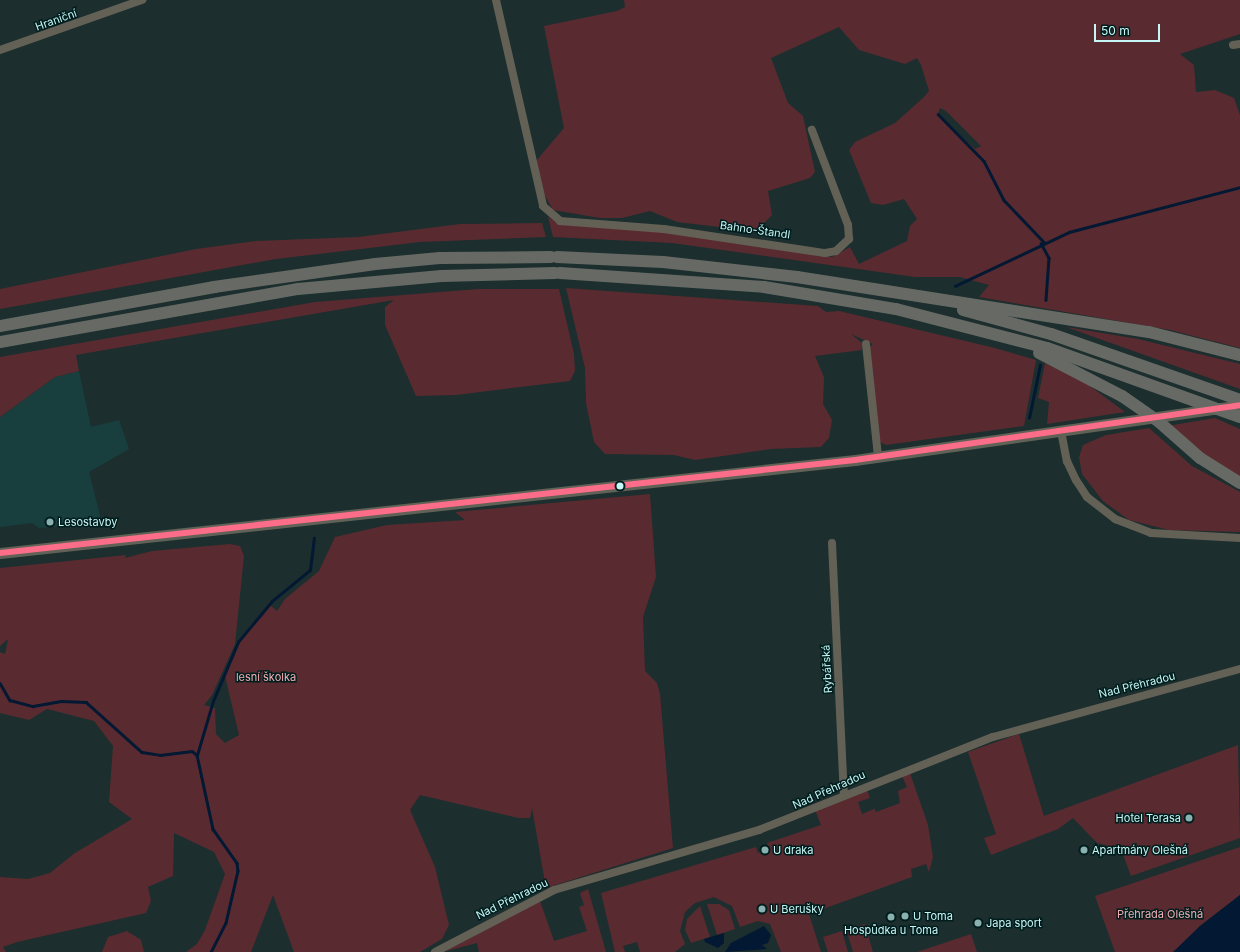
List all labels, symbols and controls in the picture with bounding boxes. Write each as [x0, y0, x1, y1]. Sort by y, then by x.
street label: Hraniční [33, 6, 79, 34]
scale bar [1096, 16, 1162, 42]
text: 50 m [1101, 23, 1130, 38]
street label: Bahno-Štandl [719, 219, 791, 241]
unlabelled marker [615, 481, 625, 491]
place label: Lesostavby [58, 515, 117, 529]
marker: Lesostavby [45, 517, 55, 527]
street label: Rybářská [819, 644, 835, 694]
street label: Nad Přehradou [1097, 669, 1177, 701]
park label: lesní školka [236, 670, 296, 684]
street label: Nad Přehradou [791, 768, 867, 812]
place label: Hotel Terasa [1116, 811, 1181, 825]
marker: Hotel Terasa [1184, 813, 1194, 823]
place label: U draka [773, 843, 814, 857]
place label: Apartmány Olešná [1092, 843, 1188, 857]
marker: U draka [760, 845, 770, 855]
marker: Apartmány Olešná [1079, 845, 1089, 855]
street label: Nad Přehradou [474, 876, 550, 922]
place label: U Berušky [770, 902, 824, 916]
marker: U Berušky [757, 904, 767, 914]
park label: Přehrada Olešná [1117, 907, 1203, 921]
place label: U Toma [913, 909, 953, 923]
marker: U Toma [900, 911, 910, 921]
marker: Hospůdka u Toma [886, 912, 896, 922]
place label: Japa sport [986, 916, 1042, 930]
marker: Japa sport [973, 918, 983, 928]
place label: Hospůdka u Toma [844, 923, 938, 937]

